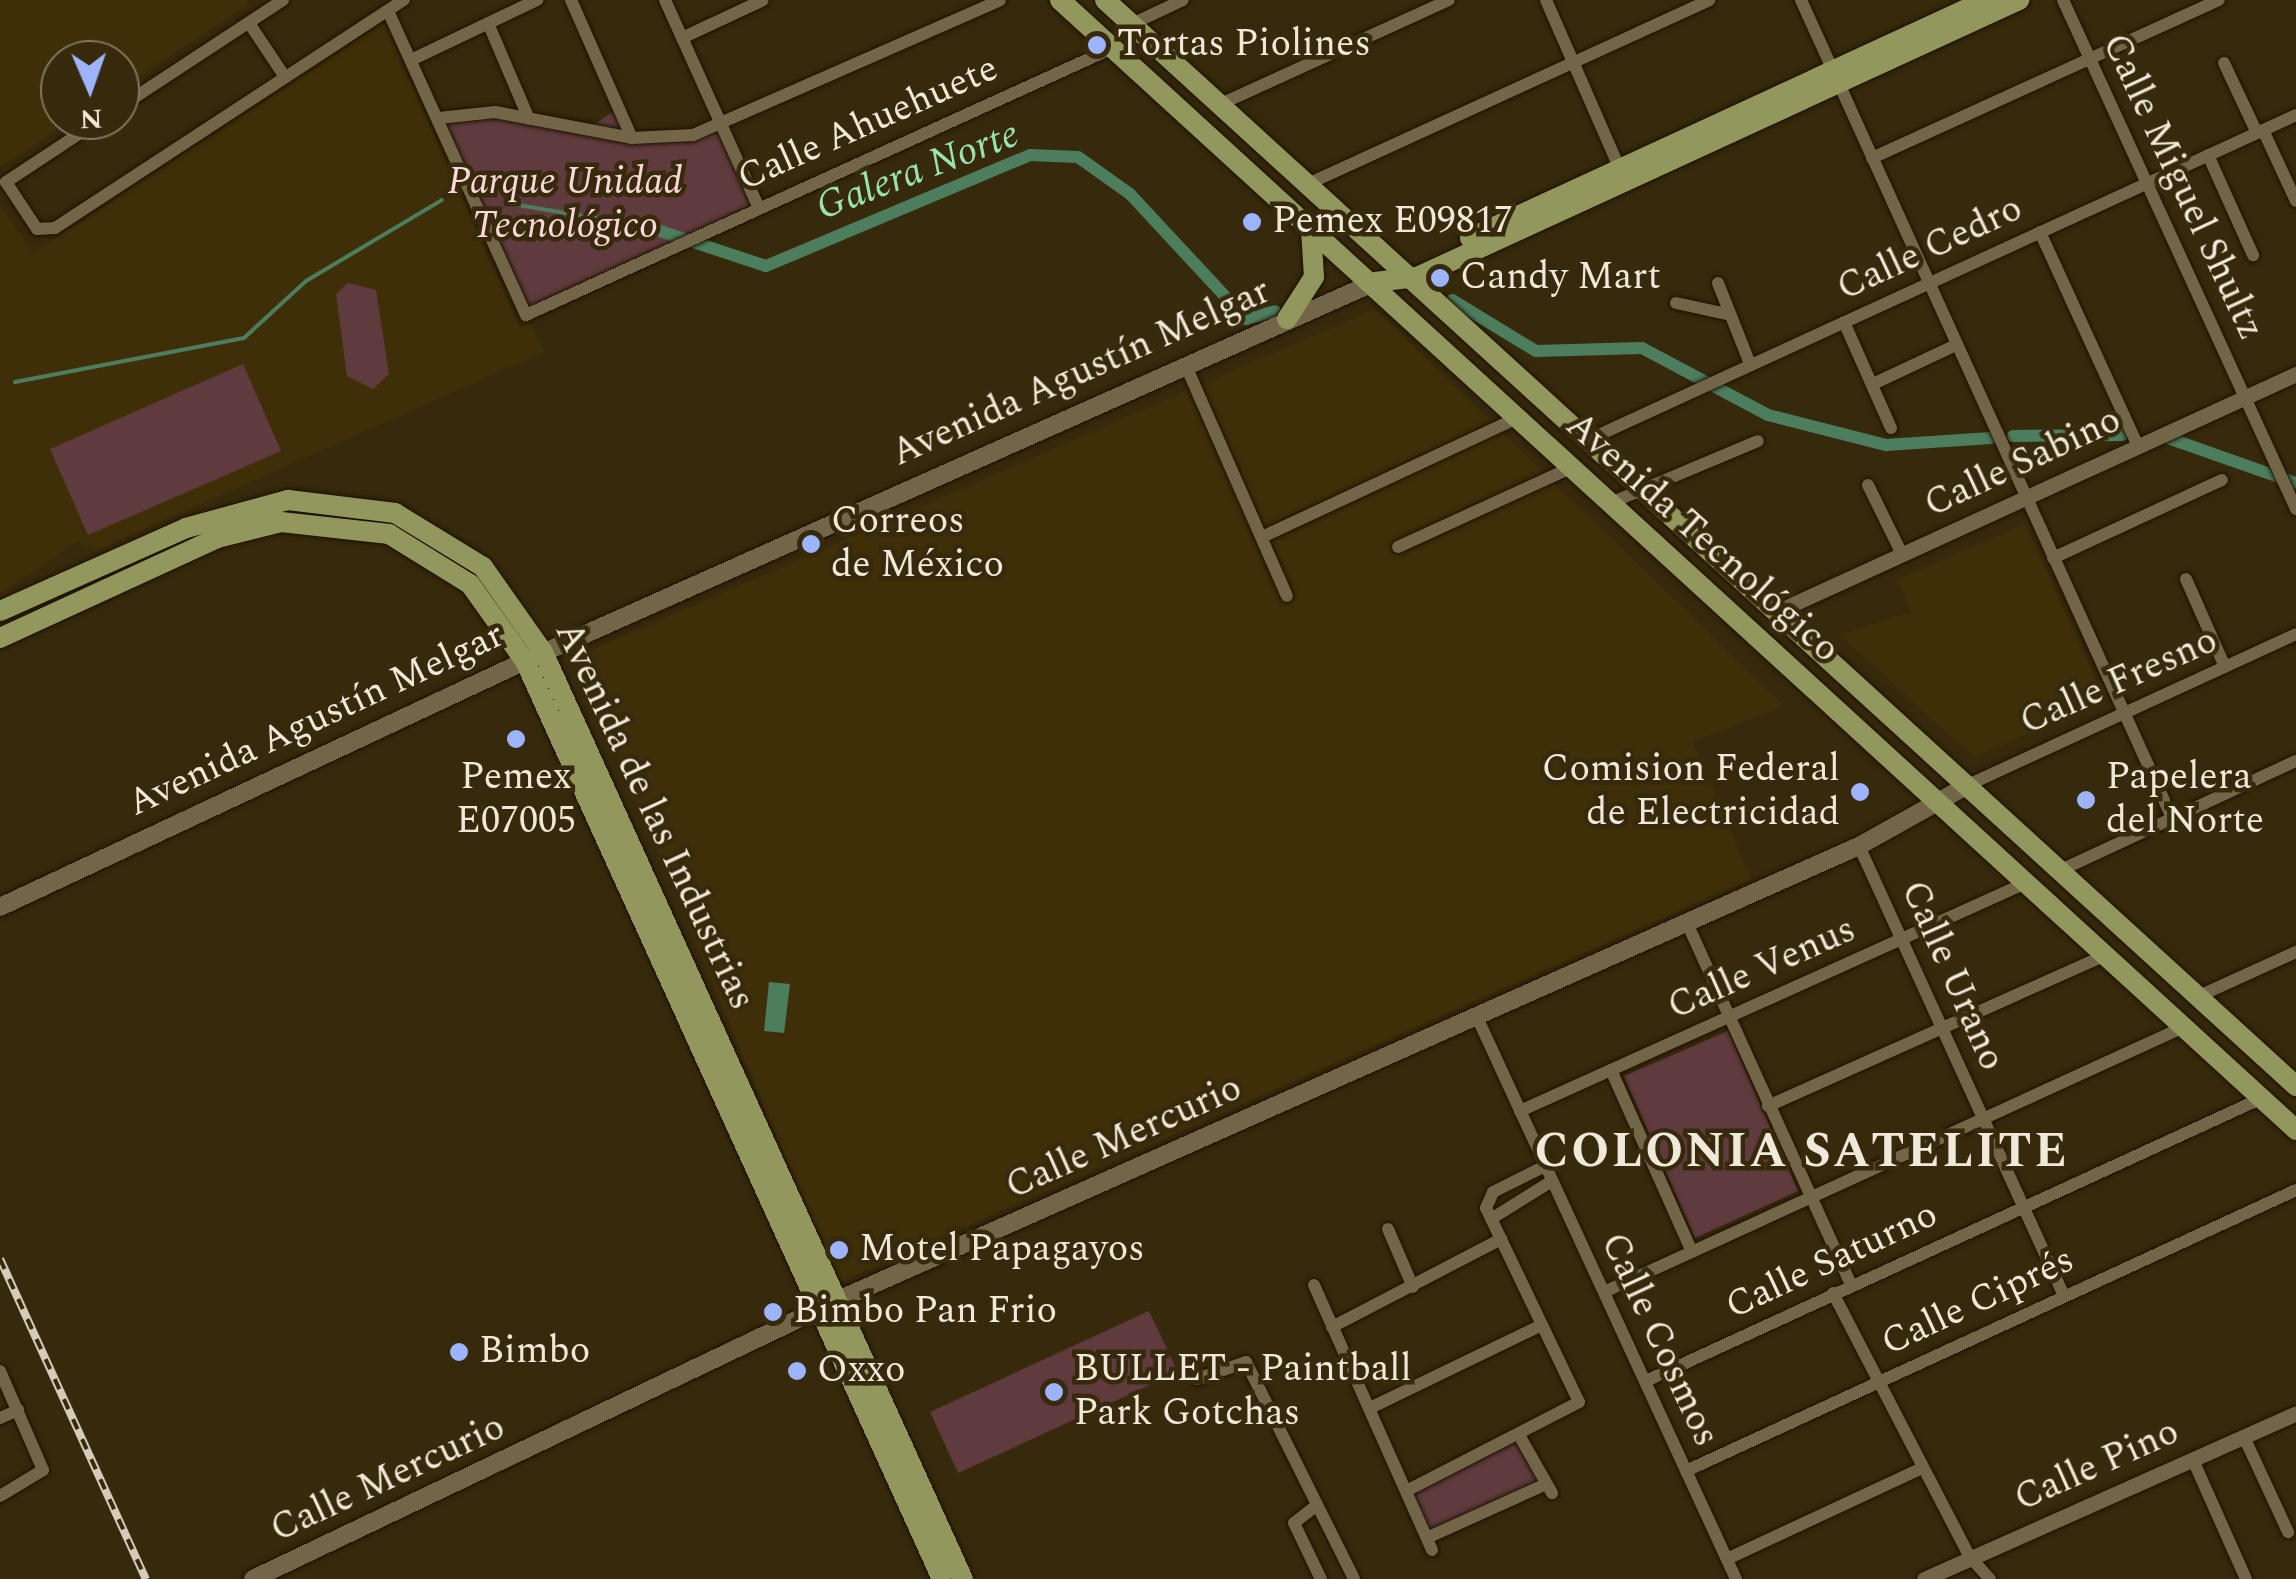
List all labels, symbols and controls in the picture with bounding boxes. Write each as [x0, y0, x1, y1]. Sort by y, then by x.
place label: Tortas Piolines [1117, 22, 1371, 68]
street label: Calle Miguel Shultz [2091, 27, 2273, 347]
marker: Tortas Piolines [1086, 34, 1108, 56]
north arrow [40, 40, 140, 140]
street label: Calle Ahuehuete [731, 46, 1005, 202]
text: N [79, 97, 103, 140]
water label: Galera Norte [810, 110, 1026, 232]
park label: Parque Unidad Tecnológico [447, 160, 683, 250]
street label: Calle Cedro [1830, 186, 2030, 312]
place label: Pemex E09817 [1272, 199, 1513, 245]
marker: Pemex E09817 [1241, 211, 1263, 233]
place label: Candy Mart [1460, 255, 1661, 301]
marker: Candy Mart [1429, 267, 1451, 289]
street label: Avenida Agustín Melgar [885, 269, 1277, 477]
street label: Calle Sabino [1918, 398, 2128, 528]
street label: Avenida Tecnológico [1556, 403, 1848, 673]
place label: Correos de México [831, 499, 1004, 588]
marker: Correos de México [800, 533, 822, 555]
street label: Avenida Agustín Melgar [121, 613, 511, 827]
street label: Avenida de las Industrias [544, 615, 764, 1017]
street label: Calle Fresno [2013, 618, 2225, 746]
marker: Pemex E07005 [505, 728, 527, 750]
place label: Comision Federal de Electricidad [1542, 747, 1840, 836]
place label: Pemex E07005 [456, 755, 576, 844]
place label: Papelera del Norte [2106, 755, 2264, 844]
marker: Comision Federal de Electricidad [1849, 781, 1871, 803]
marker: Papelera del Norte [2075, 789, 2097, 811]
street label: Calle Urano [1890, 874, 2014, 1078]
street label: Calle Venus [1661, 907, 1863, 1031]
street label: Calle Mercurio [999, 1066, 1249, 1210]
district label: COLONIA SATELITE [1535, 1123, 2069, 1181]
street label: Calle Saturno [1719, 1192, 1945, 1330]
street label: Calle Cosmos [1590, 1226, 1728, 1454]
place label: Motel Papagayos [859, 1227, 1145, 1273]
street label: Calle Ciprés [1874, 1238, 2082, 1366]
marker: Motel Papagayos [828, 1239, 850, 1261]
place label: Bimbo Pan Frio [793, 1289, 1057, 1335]
marker: Bimbo Pan Frio [762, 1301, 784, 1323]
place label: Bimbo [479, 1329, 590, 1375]
marker: Bimbo [448, 1341, 470, 1363]
place label: BULLET - Paintball Park Gotchas [1074, 1347, 1412, 1436]
place label: Oxxo [817, 1348, 906, 1394]
marker: Oxxo [786, 1360, 808, 1382]
marker: BULLET - Paintball Park Gotchas [1043, 1381, 1065, 1403]
street label: Calle Mercurio [264, 1405, 512, 1553]
street label: Calle Pino [2008, 1410, 2186, 1522]

